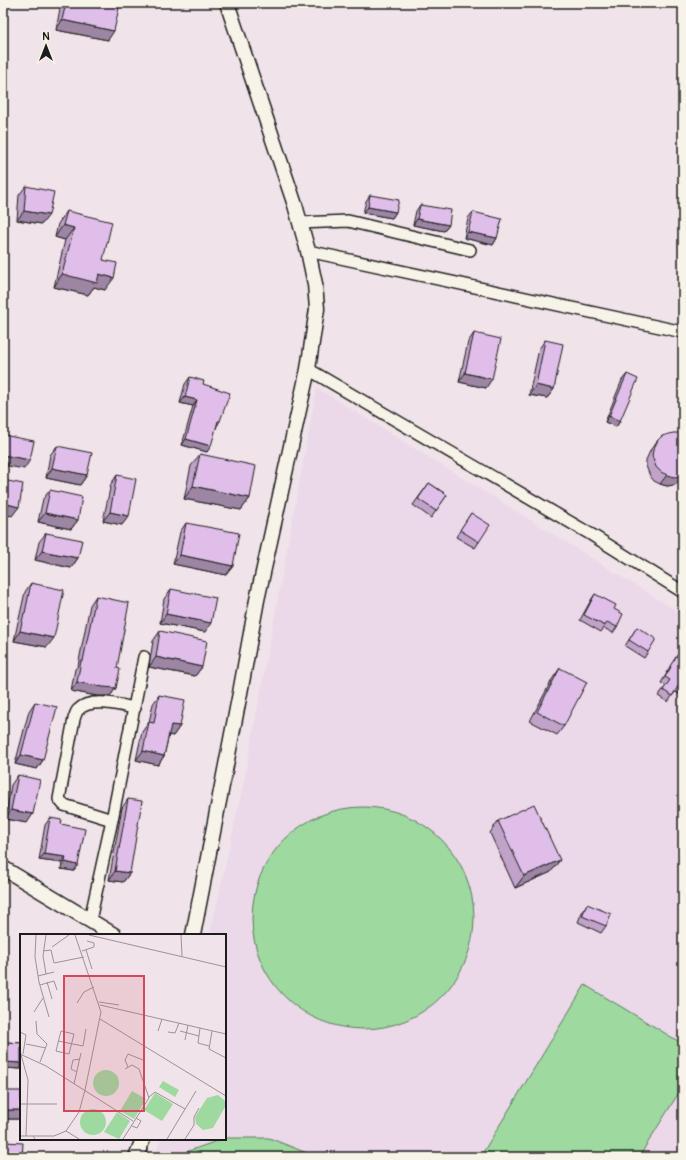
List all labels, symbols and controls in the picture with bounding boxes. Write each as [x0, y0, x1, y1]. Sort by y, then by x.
north arrow [26, 26, 66, 66]
text: N [42, 30, 50, 43]
inset map [20, 934, 226, 1140]

